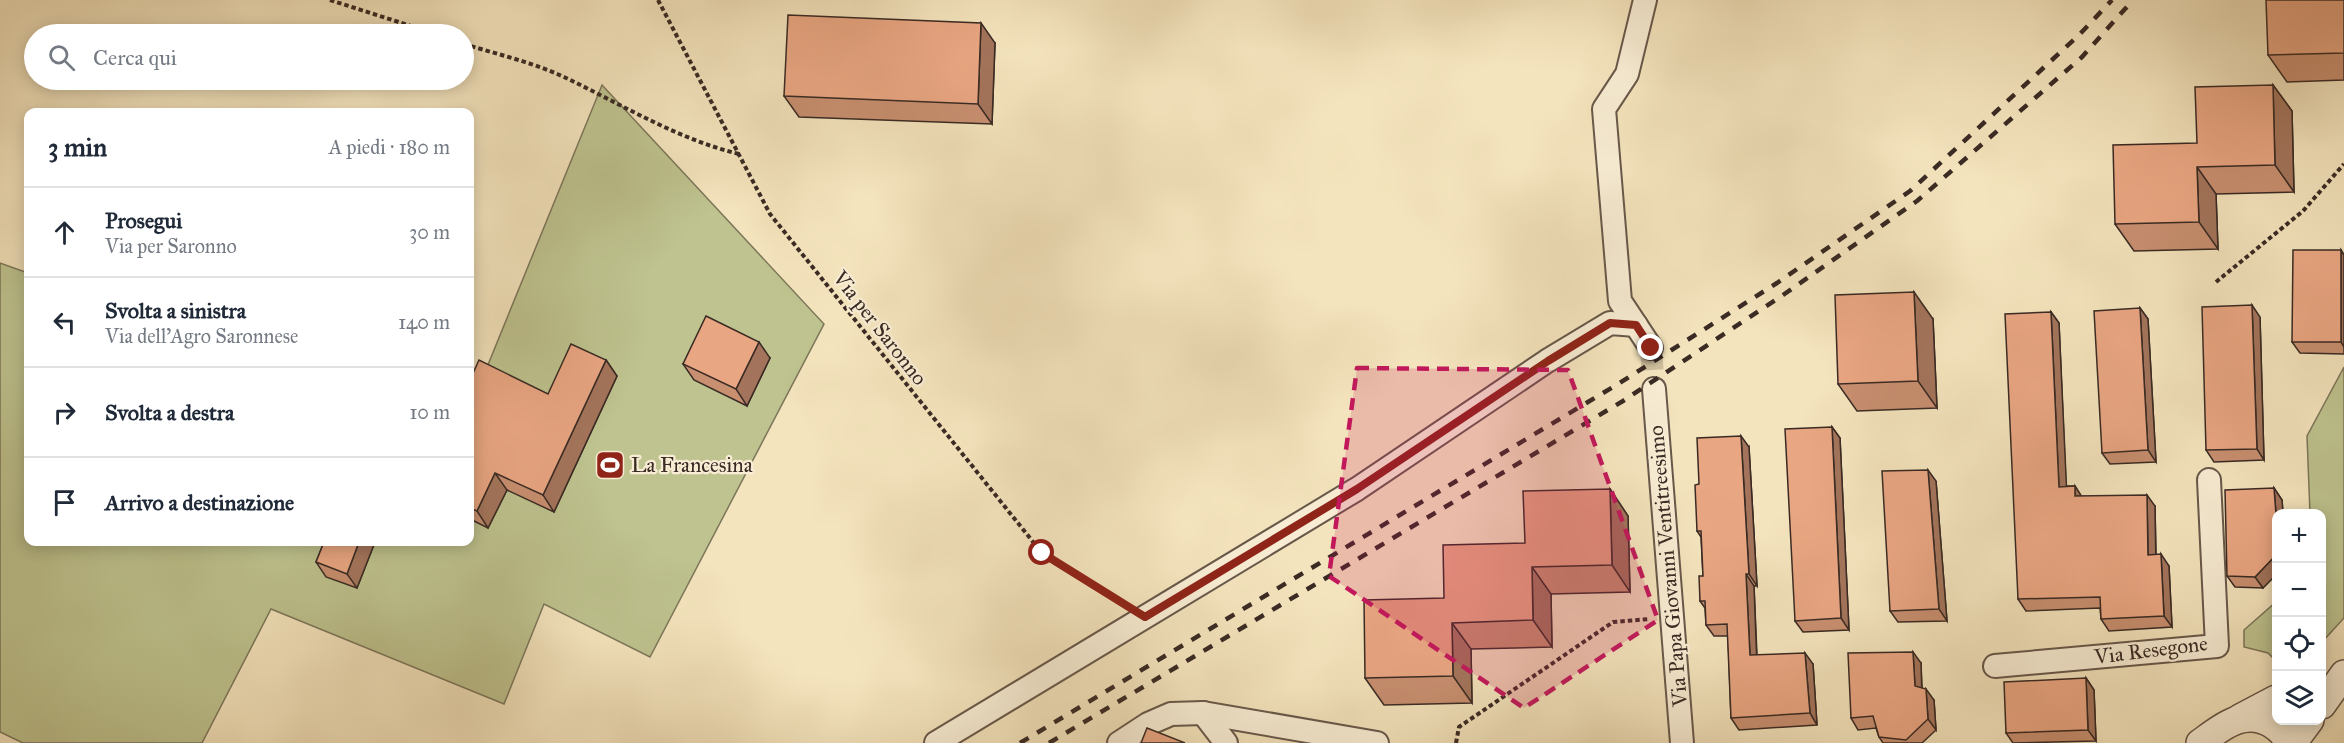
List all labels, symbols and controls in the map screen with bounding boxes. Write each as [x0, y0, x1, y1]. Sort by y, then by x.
search box [24, 24, 474, 90]
icon: search [45, 41, 78, 74]
text: Cerca qui [93, 44, 177, 71]
text: 3 min [48, 131, 107, 163]
text: A piedi · 180 m [329, 135, 450, 159]
text: Prosegui [105, 207, 182, 234]
icon: ahead [48, 216, 81, 249]
text: 30 m [409, 220, 450, 244]
text: Via per Saronno [105, 234, 237, 258]
street label: Via per Saronno [827, 265, 933, 391]
text: Svolta a sinistra [105, 297, 246, 324]
icon: left [48, 306, 81, 339]
text: 140 m [398, 310, 450, 334]
text: Via dell'Agro Saronnese [105, 324, 298, 348]
route end [1637, 334, 1663, 360]
icon: right [48, 396, 81, 429]
text: Svolta a destra [105, 399, 234, 426]
text: 10 m [409, 400, 450, 424]
street label: Via Papa Giovanni Ventitreesimo [1643, 424, 1693, 709]
sports icon: La Francesina [594, 449, 626, 481]
place label: La Francesina [631, 452, 753, 478]
icon: arrive [48, 486, 81, 519]
text: Arrivo a destinazione [105, 489, 294, 516]
map controls [2272, 509, 2326, 725]
button: + [2272, 509, 2326, 563]
route start [1028, 539, 1054, 565]
button: − [2272, 563, 2326, 617]
button: locate [2272, 617, 2326, 671]
street label: Via Resegone [2092, 630, 2210, 670]
button: layers [2272, 671, 2326, 725]

